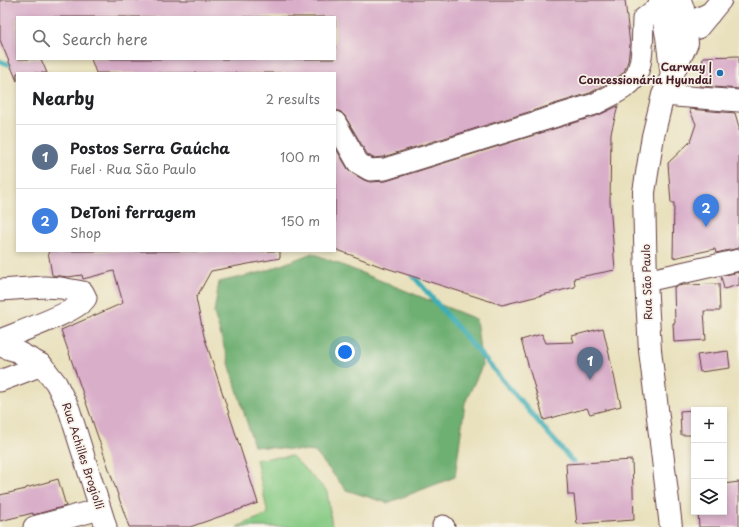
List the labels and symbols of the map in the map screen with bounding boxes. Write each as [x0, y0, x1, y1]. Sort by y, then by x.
place label: Carway | Concessionária Hyundai [579, 58, 712, 88]
marker: Carway | Concessionária Hyundai [715, 68, 725, 78]
pin: 2 [693, 194, 719, 227]
street label: Rua São Paulo [637, 244, 656, 320]
your location [335, 342, 355, 362]
pin: 1 [577, 347, 603, 380]
street label: Rua Achilles Brogiolli [58, 400, 109, 512]

